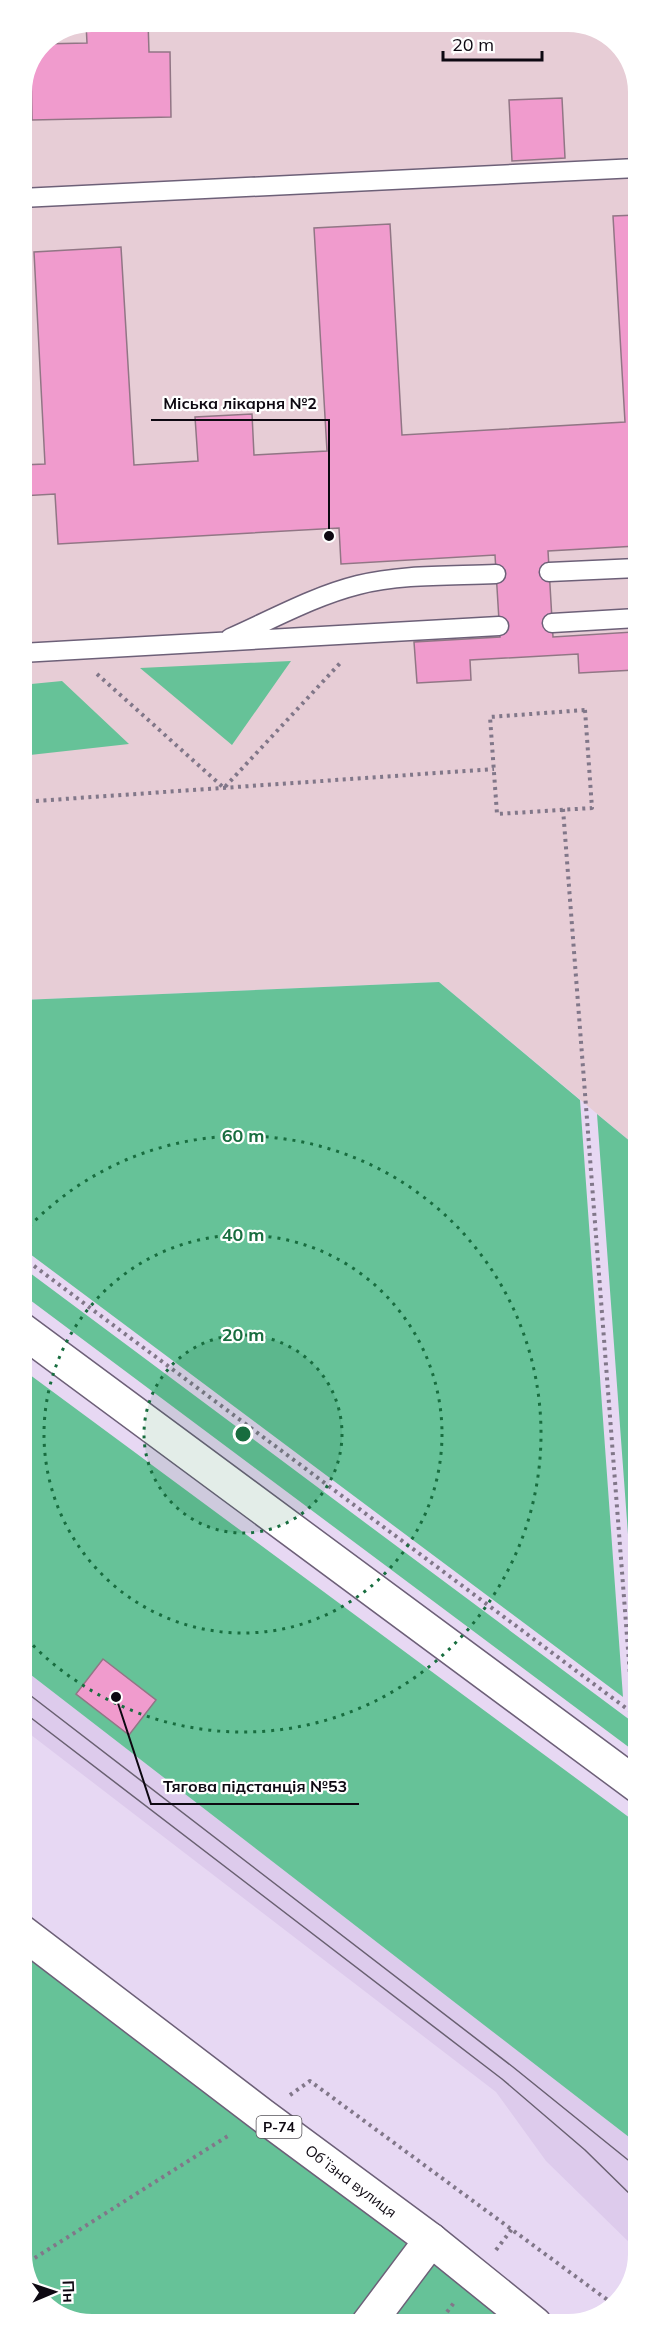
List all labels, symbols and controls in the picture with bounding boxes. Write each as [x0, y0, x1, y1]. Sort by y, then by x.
scale bar [443, 24, 542, 62]
text: 20 m [452, 33, 494, 56]
callout: Міська лікарня №2 [151, 386, 329, 420]
text: Міська лікарня №2 [163, 393, 317, 413]
text: 60 m [222, 1124, 264, 1147]
text: 40 m [222, 1223, 264, 1246]
text: 20 m [222, 1323, 264, 1346]
centre of rings [233, 1424, 253, 1444]
callout: Тягова підстанція №53 [151, 1770, 359, 1804]
text: Тягова підстанція №53 [163, 1776, 347, 1796]
road number: Р-74 [256, 2116, 302, 2138]
street label: Обʼїзна вулиця [301, 2140, 401, 2222]
north arrow [24, 2262, 84, 2322]
text: Пн [59, 2280, 79, 2303]

